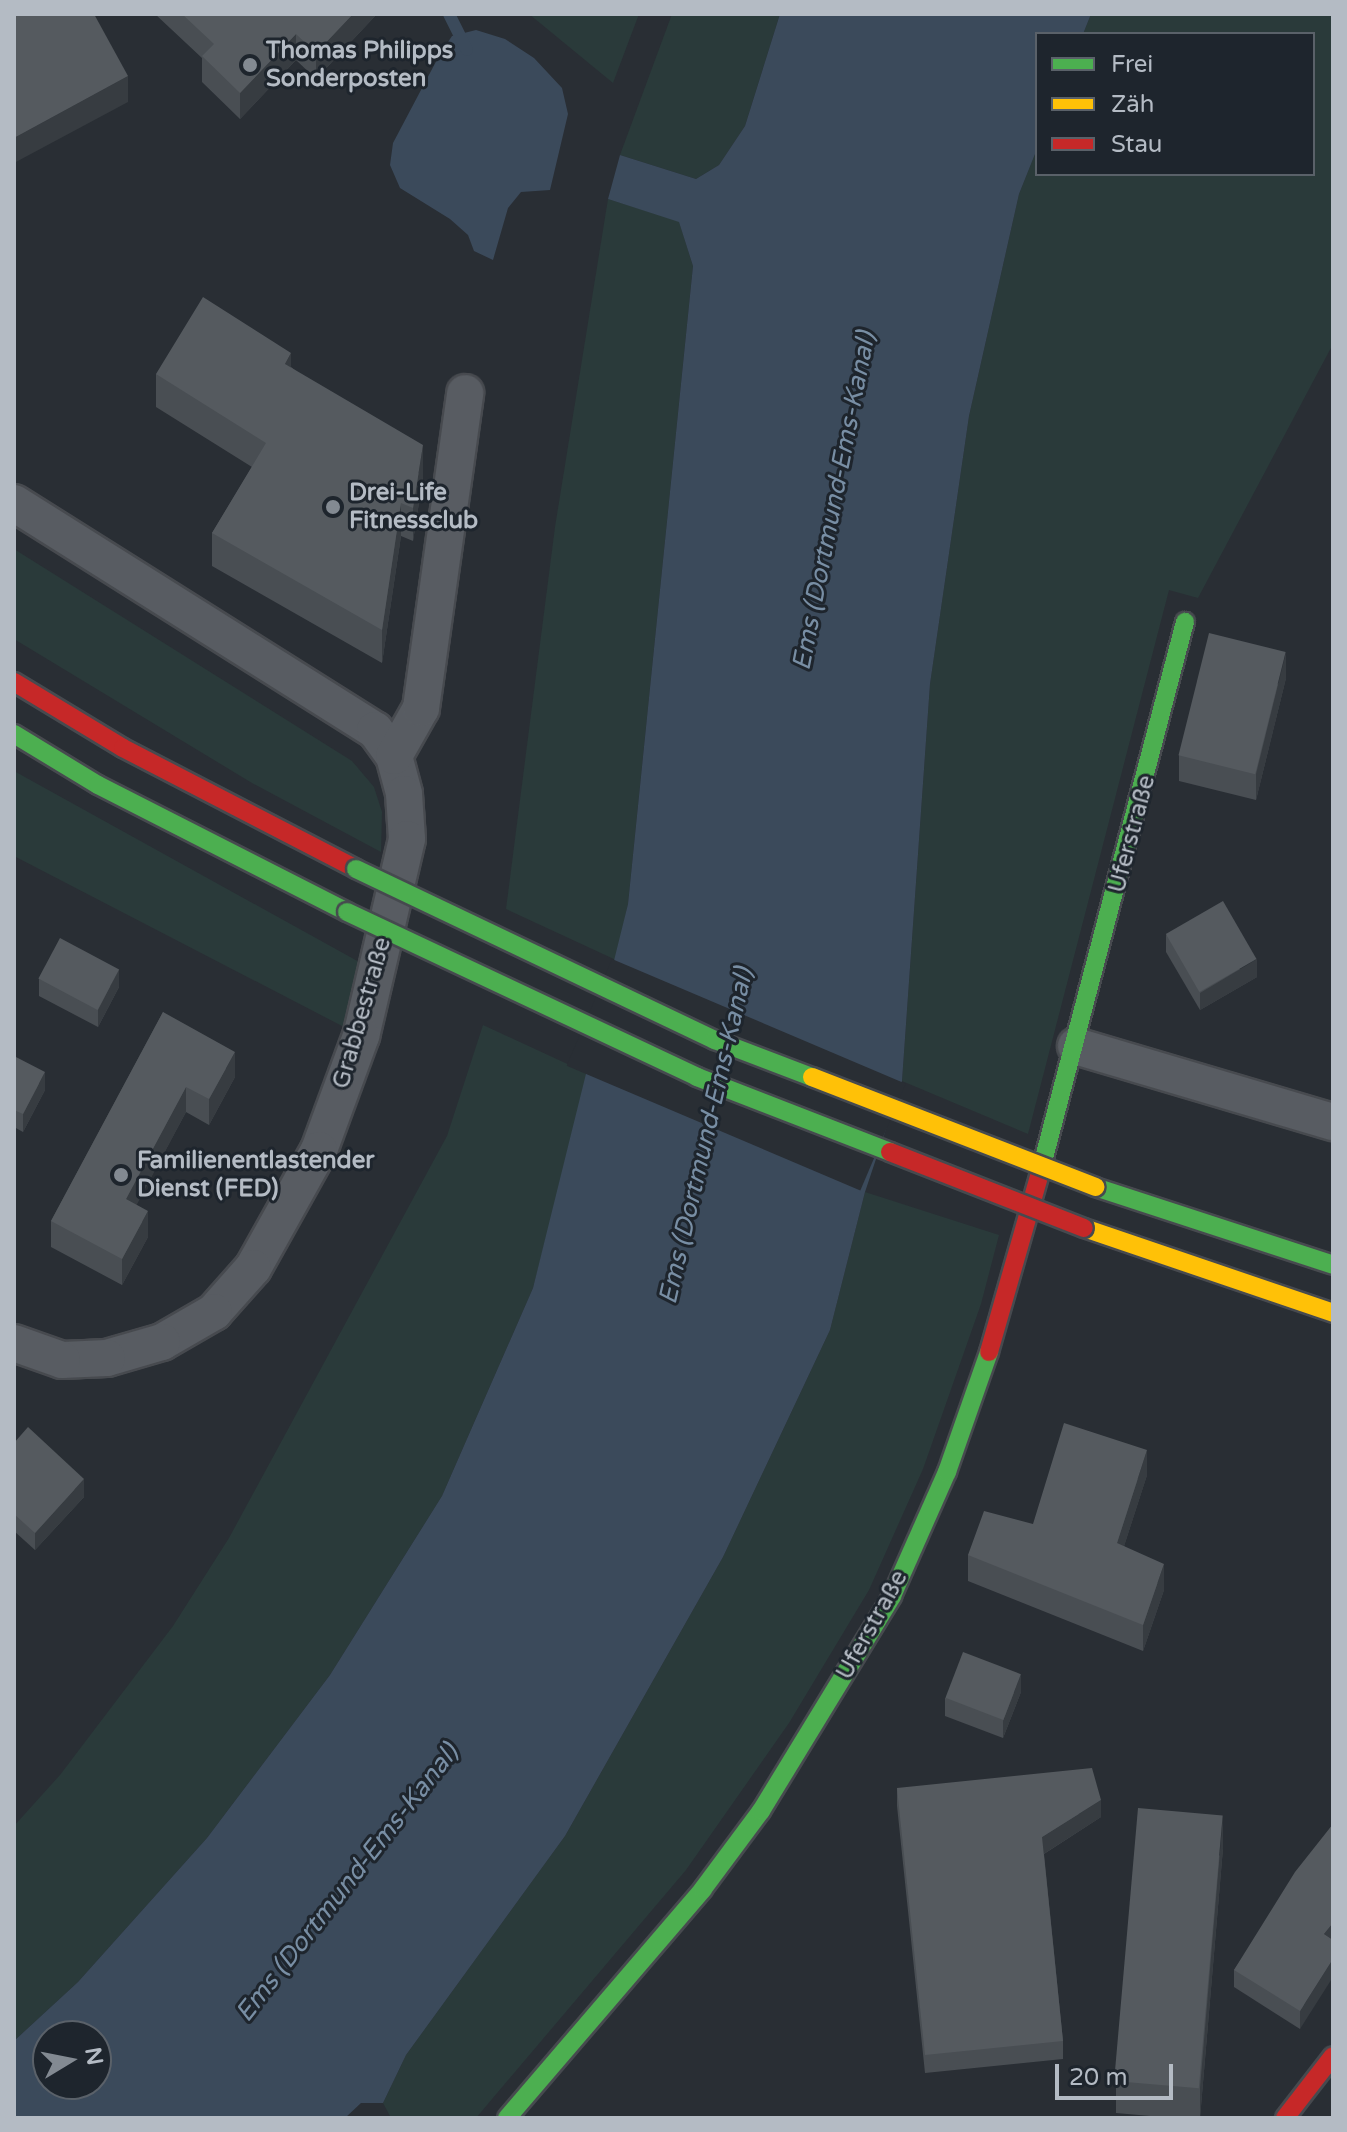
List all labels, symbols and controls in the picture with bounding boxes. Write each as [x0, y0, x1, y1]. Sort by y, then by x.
legend [1035, 32, 1315, 176]
place label: Thomas Philipps Sonderposten [266, 37, 453, 93]
text: Frei [1111, 50, 1153, 79]
marker: Thomas Philipps Sonderposten [241, 56, 259, 74]
text: Zäh [1111, 90, 1154, 119]
text: Stau [1111, 130, 1162, 159]
water label: Ems (Dortmund-Ems-Kanal) [786, 329, 882, 673]
place label: Drei-Life Fitnessclub [349, 479, 478, 535]
marker: Drei-Life Fitnessclub [324, 498, 342, 516]
street label: Uferstraße [1102, 772, 1162, 896]
street label: Grabbestraße [327, 934, 397, 1092]
water label: Ems (Dortmund-Ems-Kanal) [652, 965, 760, 1307]
place label: Familienentlastender Dienst (FED) [137, 1147, 375, 1203]
marker: Familienentlastender Dienst (FED) [112, 1166, 130, 1184]
street label: Uferstraße [830, 1565, 914, 1685]
water label: Ems (Dortmund-Ems-Kanal) [229, 1738, 465, 2028]
north arrow [32, 2020, 112, 2100]
text: N [79, 2045, 108, 2067]
scale bar [1059, 2048, 1177, 2098]
text: 20 m [1069, 2063, 1127, 2092]

